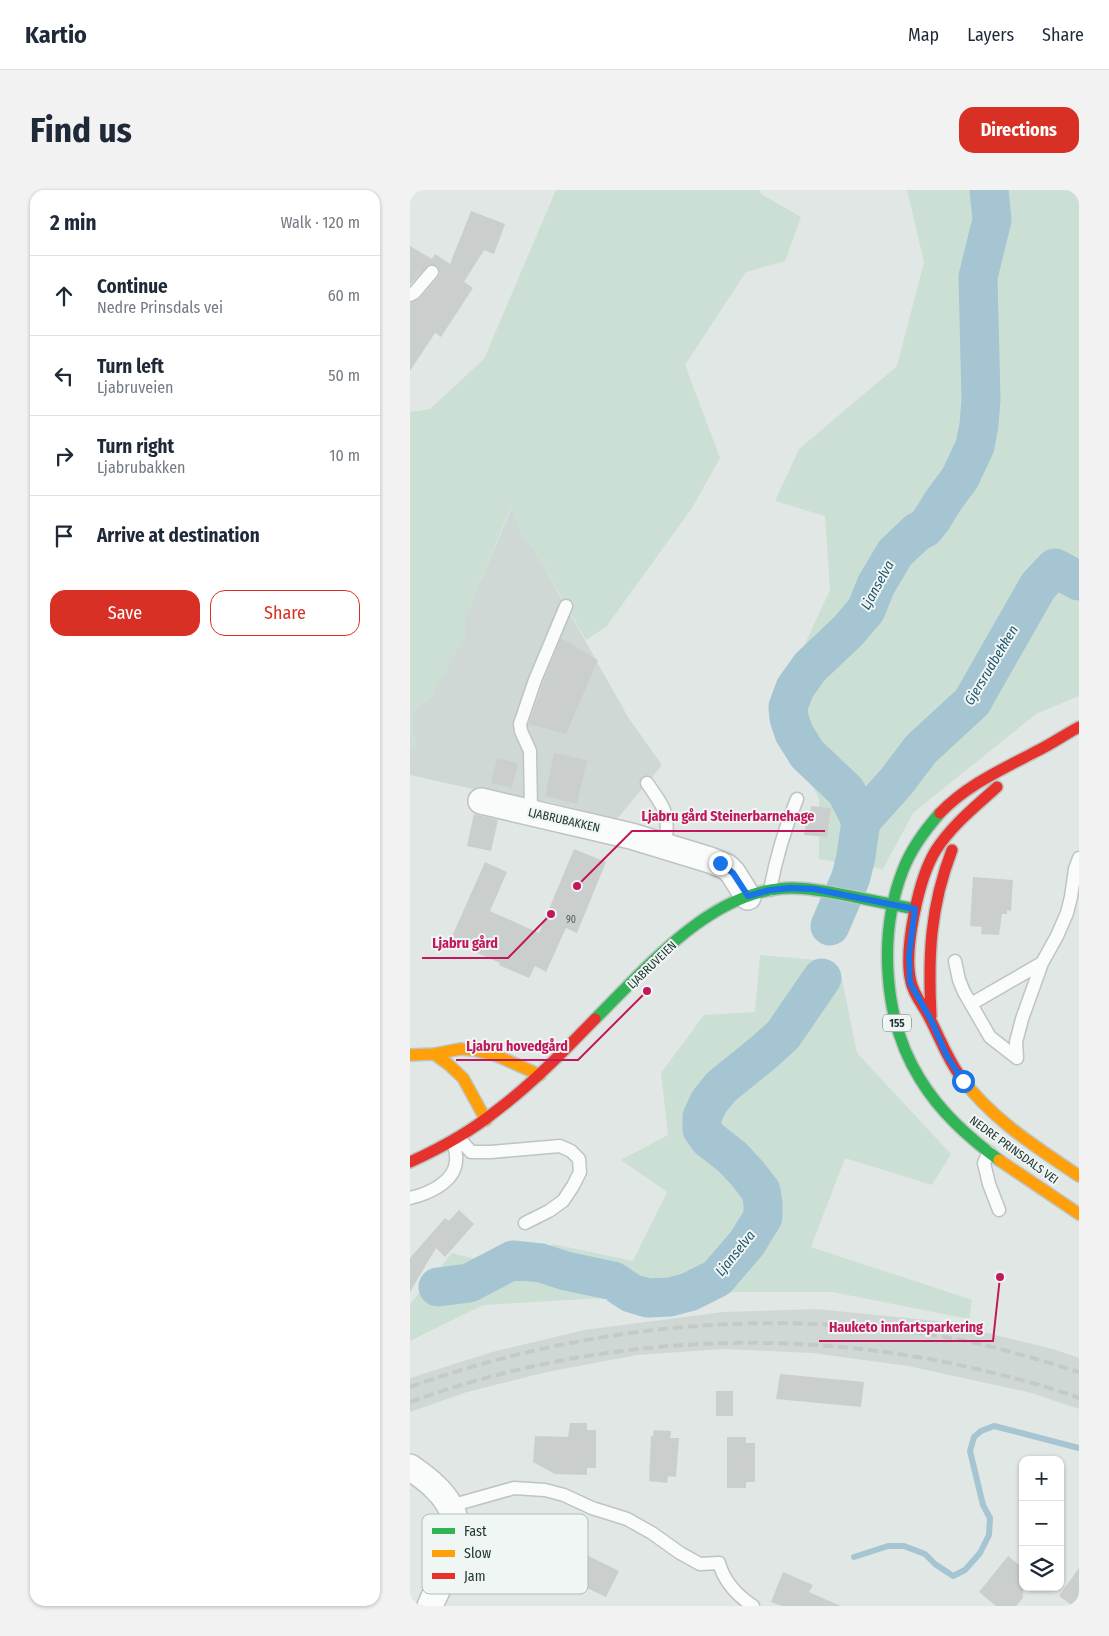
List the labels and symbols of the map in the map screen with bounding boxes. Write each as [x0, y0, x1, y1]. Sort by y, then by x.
water label: Ljanselva [857, 558, 898, 613]
water label: Gjersrudbekken [961, 622, 1022, 708]
callout: Ljabru gård Steinerbarnehage [632, 802, 825, 831]
street label: LJABRUBAKKEN [527, 805, 601, 835]
text: Ljabru gård Steinerbarnehage [642, 808, 814, 825]
route end [709, 852, 732, 875]
house number: 90 [566, 914, 576, 926]
callout: Ljabru gård [422, 929, 508, 958]
text: Ljabru gård [432, 935, 498, 952]
street label: LJABRUVEIEN [625, 938, 679, 992]
road number: 155 [883, 1014, 911, 1031]
callout: Ljabru hovedgård [456, 1031, 578, 1060]
text: Ljabru hovedgård [466, 1038, 568, 1055]
route start [952, 1070, 975, 1093]
street label: NEDRE PRINSDALS VEI [967, 1113, 1061, 1187]
water label: Ljanselva [712, 1227, 759, 1279]
callout: Hauketo innfartsparkering [819, 1312, 993, 1341]
text: Hauketo innfartsparkering [829, 1319, 983, 1336]
legend [422, 1514, 588, 1594]
text: Fast [464, 1523, 487, 1540]
text: Slow [464, 1545, 491, 1562]
text: Jam [464, 1568, 485, 1585]

